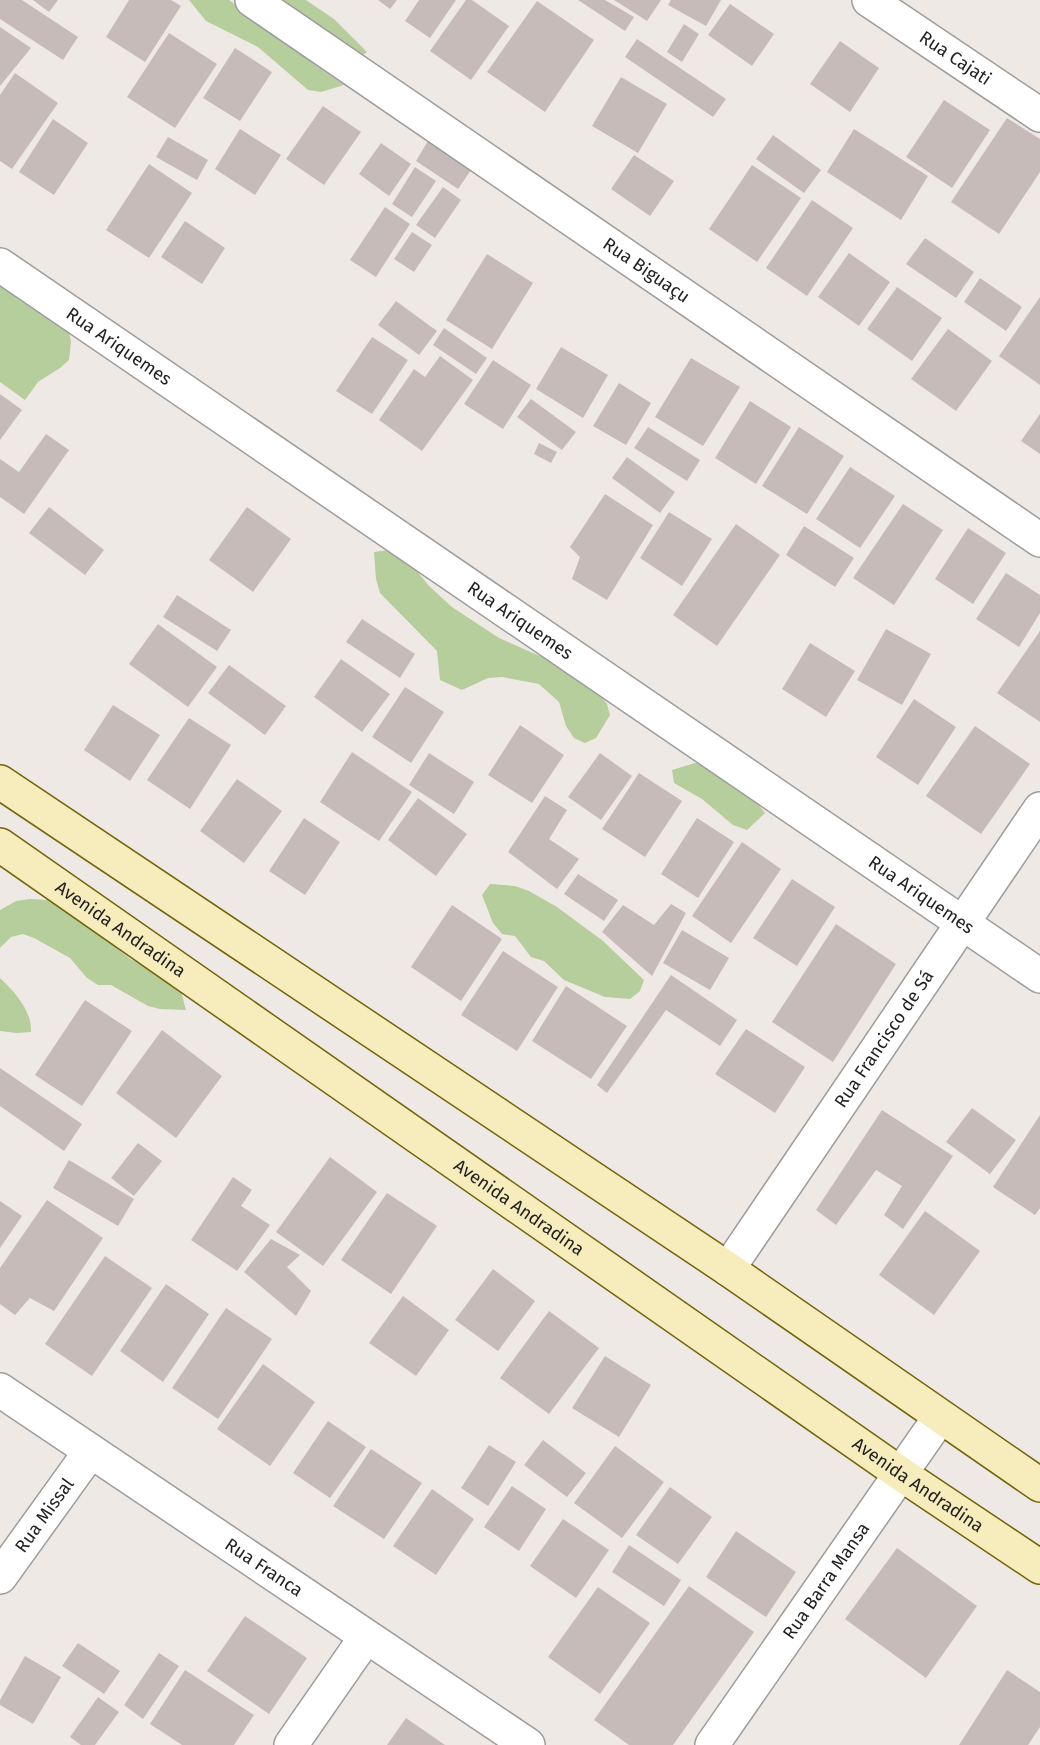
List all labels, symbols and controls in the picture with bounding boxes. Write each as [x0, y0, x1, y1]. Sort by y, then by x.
street label: Rua Cajati [915, 26, 995, 90]
street label: Rua Biguaçu [599, 233, 694, 308]
street label: Rua Ariquemes [62, 302, 176, 390]
street label: Rua Ariquemes [463, 577, 577, 664]
street label: Rua Ariquemes [864, 851, 978, 939]
street label: Avenida Andradina [51, 876, 190, 982]
street label: Rua Francisco de Sá [830, 966, 938, 1112]
street label: Avenida Andradina [450, 1154, 588, 1260]
street label: Avenida Andradina [848, 1432, 988, 1537]
street label: Rua Missal [10, 1474, 79, 1557]
street label: Rua Barra Mansa [778, 1518, 874, 1643]
street label: Rua Franca [221, 1533, 307, 1601]

